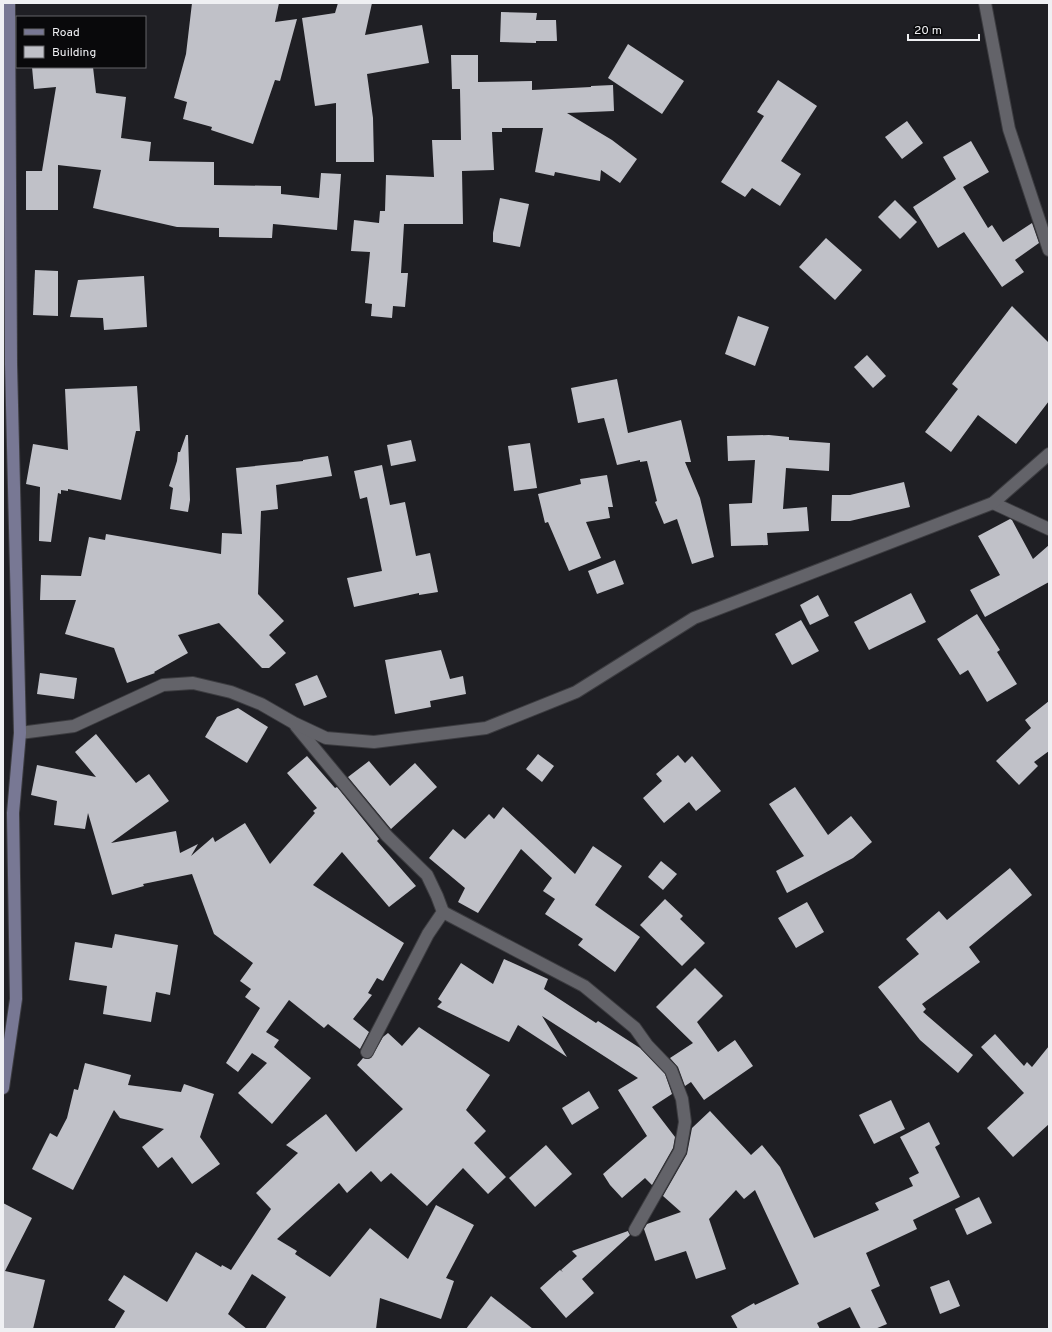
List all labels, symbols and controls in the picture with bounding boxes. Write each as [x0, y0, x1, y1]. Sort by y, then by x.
legend [16, 16, 146, 68]
scale bar [908, 16, 979, 42]
text: 20 m [914, 23, 942, 39]
text: Road [52, 25, 80, 41]
text: Building [52, 45, 96, 61]

